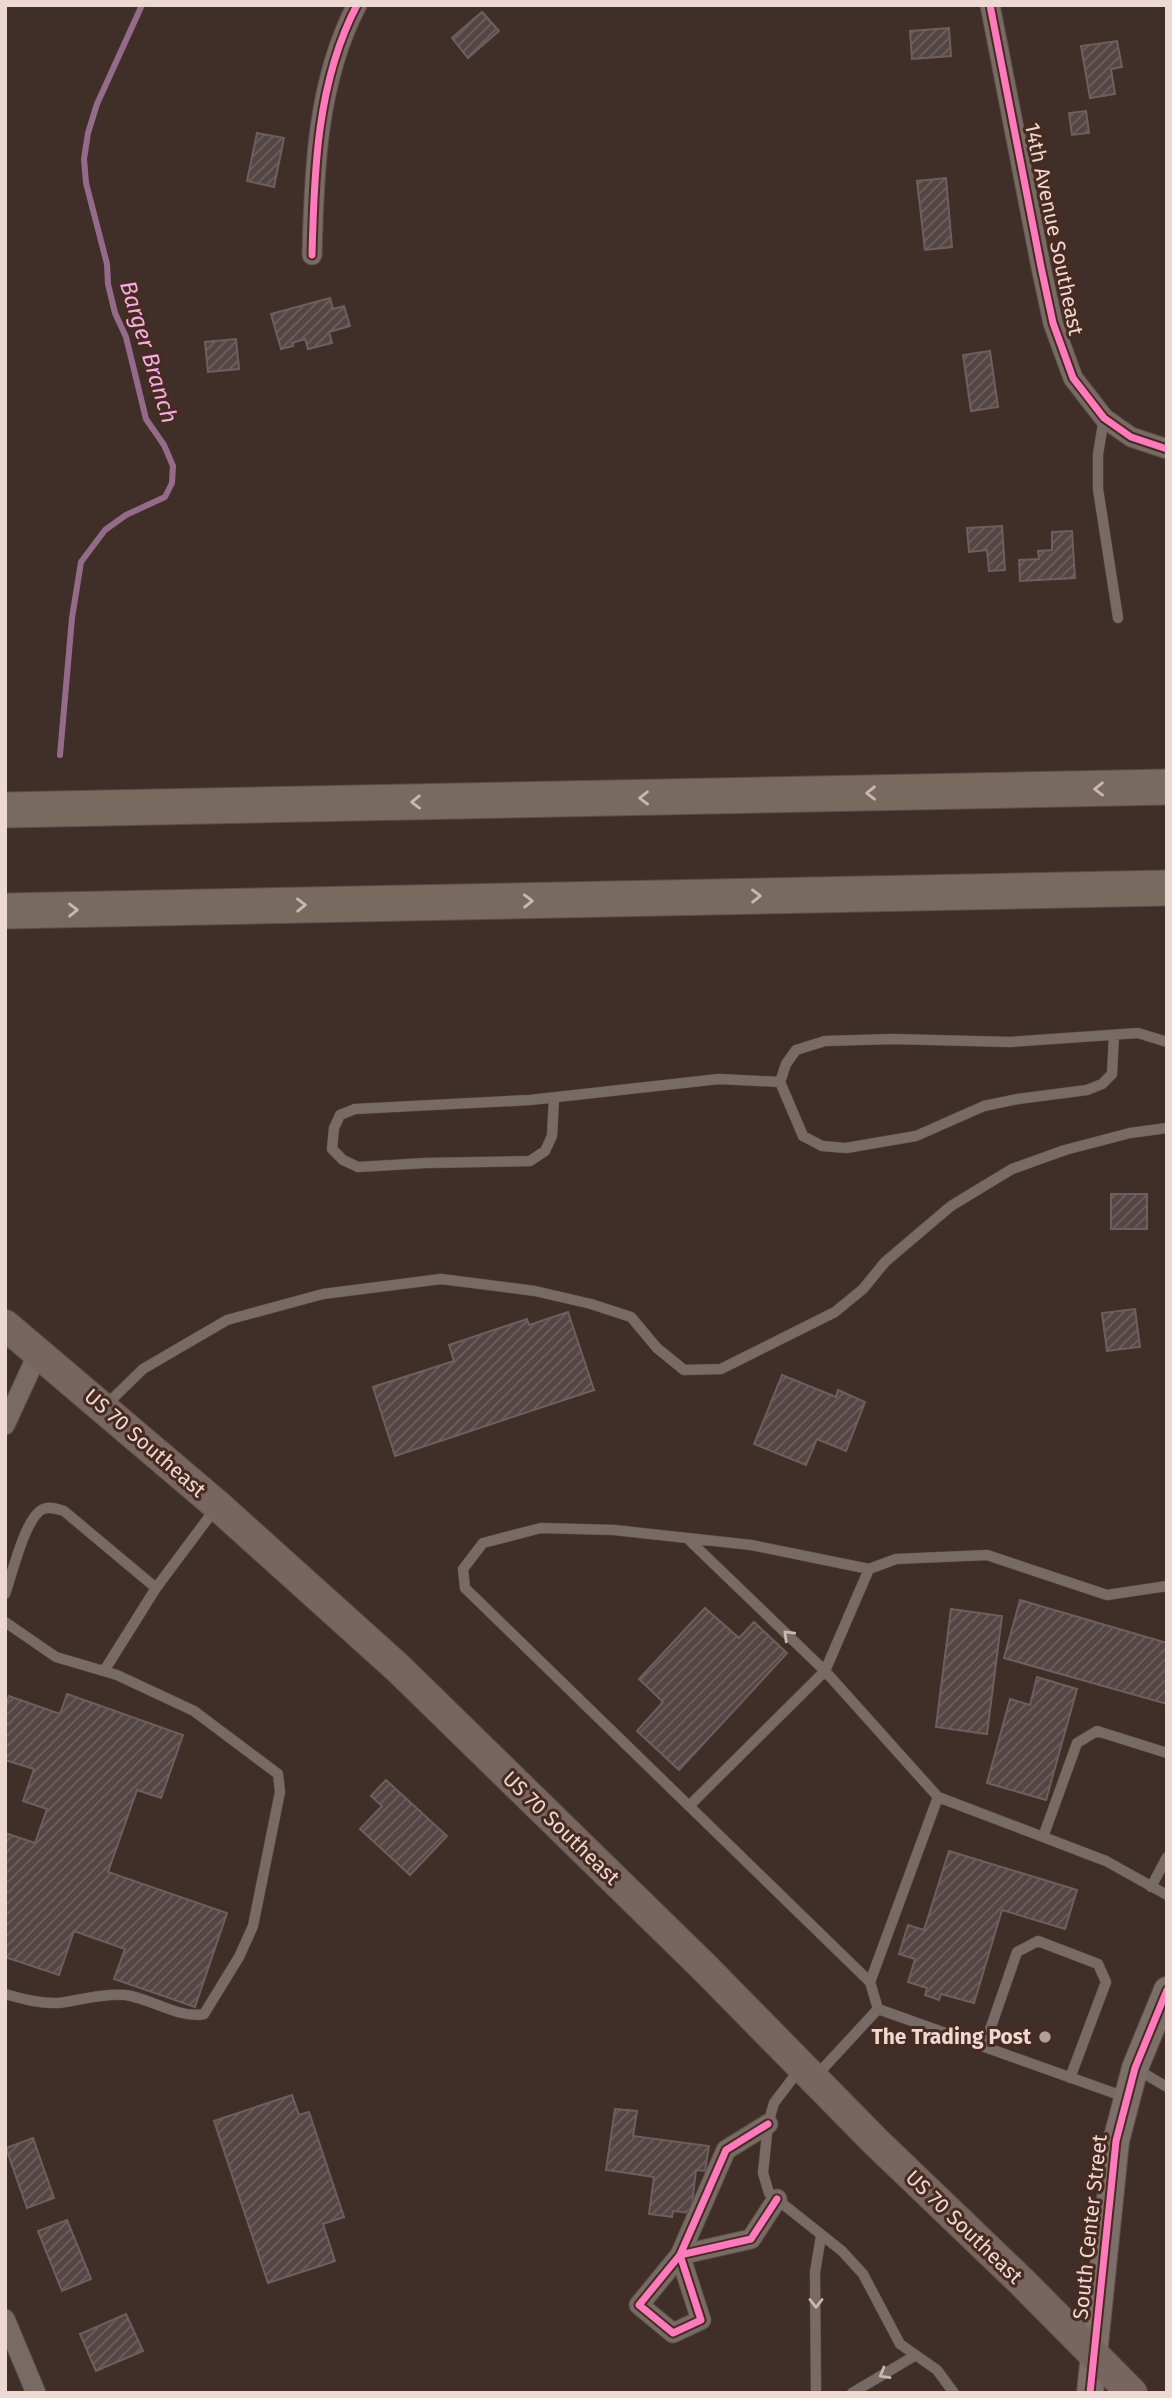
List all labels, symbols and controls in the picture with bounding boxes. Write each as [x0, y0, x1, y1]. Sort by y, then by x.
street label: 14th Avenue Southeast [1019, 120, 1089, 338]
water label: Barger Branch [114, 277, 184, 427]
one-way arrow [1093, 781, 1104, 796]
one-way arrow [865, 786, 876, 801]
one-way arrow [638, 790, 648, 806]
one-way arrow [410, 795, 421, 810]
one-way arrow [751, 888, 762, 904]
one-way arrow [523, 893, 534, 908]
one-way arrow [296, 898, 307, 913]
one-way arrow [69, 902, 79, 918]
street label: US 70 Southeast [79, 1383, 211, 1503]
one-way arrow [783, 1631, 796, 1644]
street label: US 70 Southeast [497, 1766, 625, 1891]
place label: The Trading Post [871, 2024, 1032, 2050]
marker: The Trading Post [1037, 2029, 1053, 2045]
street label: South Center Street [1067, 2133, 1113, 2321]
street label: US 70 Southeast [900, 2165, 1028, 2290]
one-way arrow [808, 2299, 824, 2309]
one-way arrow [879, 2366, 892, 2379]

